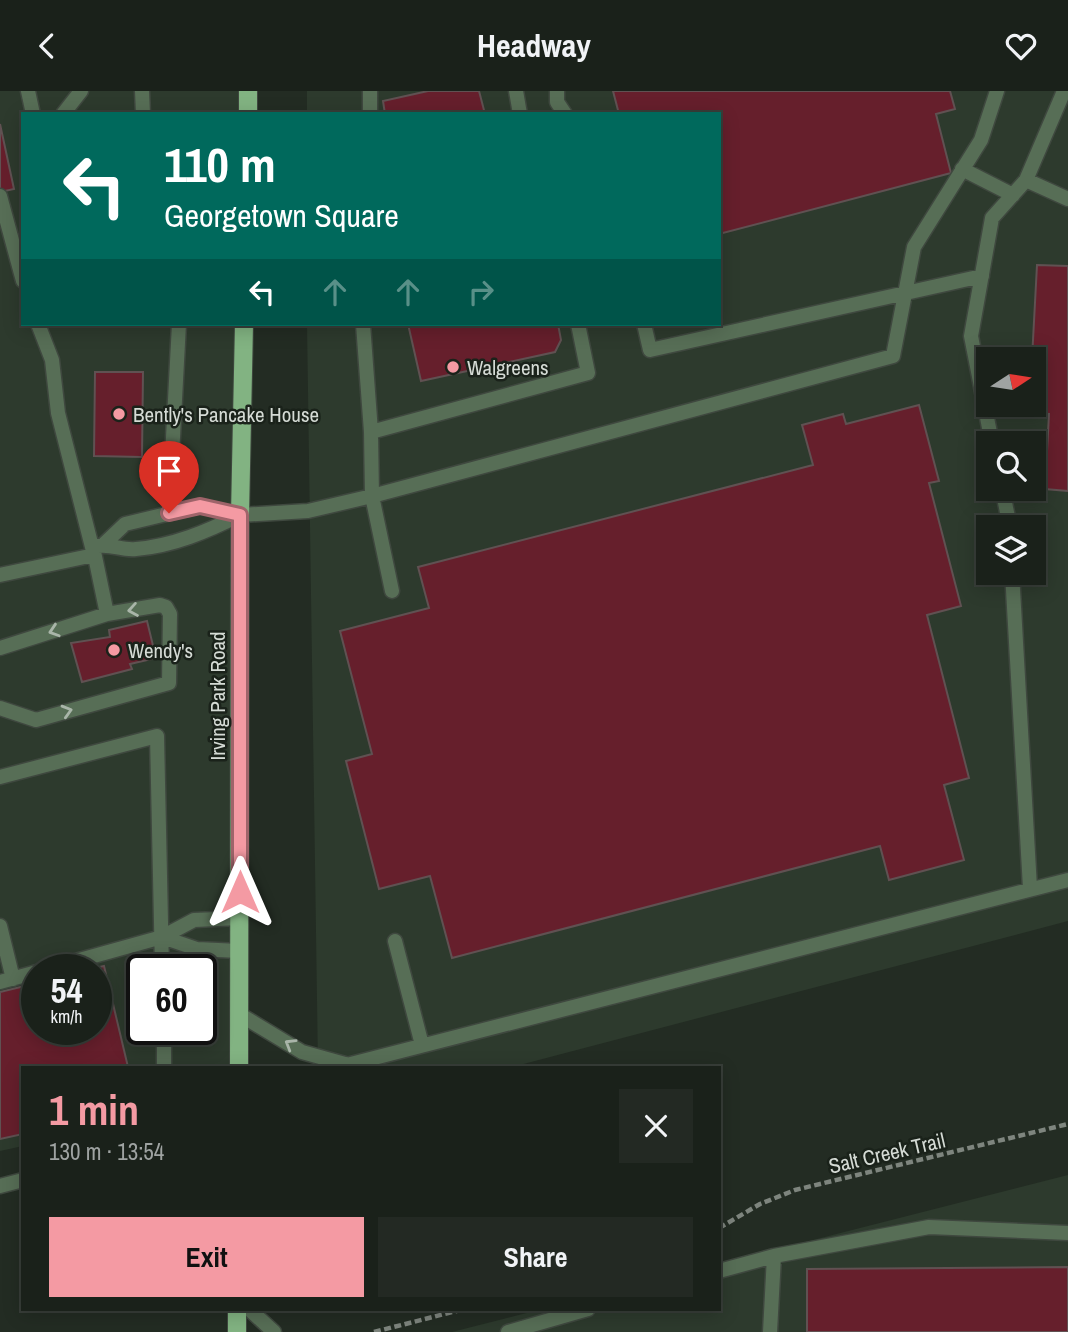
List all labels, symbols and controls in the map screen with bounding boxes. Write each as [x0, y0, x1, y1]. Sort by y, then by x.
text: Headway [477, 24, 591, 67]
icon: back [28, 27, 66, 65]
icon: heart [1002, 27, 1040, 65]
text: 110 m [164, 131, 276, 197]
icon: left [49, 140, 140, 231]
text: Georgetown Square [164, 194, 399, 237]
icon: left [243, 273, 281, 311]
icon: ahead [316, 273, 354, 311]
icon: ahead [389, 273, 427, 311]
icon: right [462, 273, 500, 311]
north arrow [976, 347, 1046, 417]
map controls [976, 347, 1046, 585]
place label: Walgreens [467, 353, 549, 382]
marker: Walgreens [445, 359, 461, 375]
place label: Bently's Pancake House [133, 400, 319, 429]
marker: Bently's Pancake House [111, 406, 127, 422]
button: search [976, 431, 1046, 501]
pin [139, 441, 199, 513]
icon: arrive [150, 452, 188, 490]
button: layers [976, 515, 1046, 585]
one-way arrow [128, 602, 139, 617]
one-way arrow [48, 623, 60, 637]
street label: Irving Park Road [203, 631, 232, 761]
place label: Wendy's [128, 636, 193, 665]
marker: Wendy's [106, 642, 122, 658]
one-way arrow [60, 705, 72, 720]
position arrow [203, 855, 277, 929]
speed limit sign: 60 [126, 954, 217, 1045]
text: 54 [51, 967, 82, 1014]
text: km/h [51, 1004, 83, 1029]
one-way arrow [284, 1040, 297, 1053]
text: 1 min [49, 1082, 139, 1138]
button: close [619, 1089, 693, 1163]
street label: Salt Creek Trail [826, 1126, 948, 1180]
text: 130 m · 13:54 [49, 1136, 164, 1167]
button: Exit [49, 1217, 364, 1297]
button: Share [378, 1217, 693, 1297]

